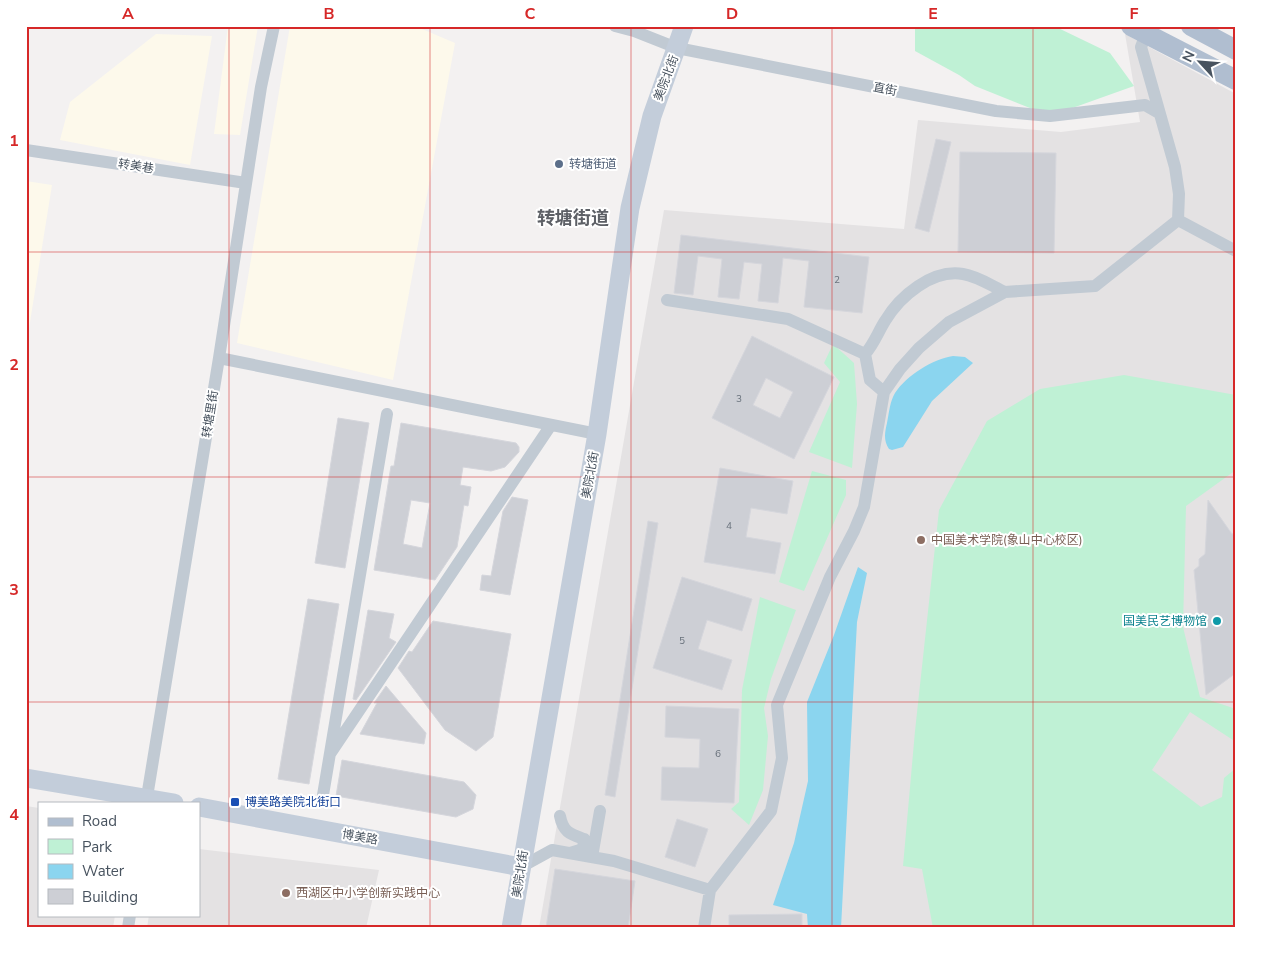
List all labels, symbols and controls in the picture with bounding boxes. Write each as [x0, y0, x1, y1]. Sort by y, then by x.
text: A [122, 3, 134, 25]
text: B [323, 3, 335, 25]
text: C [525, 3, 536, 25]
text: D [726, 3, 738, 25]
text: E [928, 3, 938, 25]
text: F [1130, 3, 1139, 25]
north arrow [1174, 38, 1224, 88]
text: N [1178, 48, 1200, 65]
street label: 美院北街 [650, 53, 682, 103]
street label: 直街 [872, 79, 898, 99]
text: 1 [9, 130, 19, 152]
street label: 转美巷 [117, 155, 155, 177]
place label: 转塘街道 [569, 156, 617, 172]
marker: 转塘街道 [553, 158, 565, 170]
district label: 转塘街道 [537, 206, 609, 230]
house number: 2 [834, 273, 840, 287]
text: 2 [9, 354, 19, 376]
street label: 转塘里街 [198, 389, 222, 439]
house number: 3 [736, 392, 742, 406]
street label: 美院北街 [578, 450, 602, 500]
house number: 4 [726, 519, 732, 533]
place label: 中国美术学院(象山中心校区) [931, 532, 1083, 548]
marker: 中国美术学院(象山中心校区) [915, 534, 927, 546]
text: 3 [9, 579, 19, 601]
place label: 国美民艺博物馆 [1123, 613, 1207, 629]
marker: 国美民艺博物馆 [1211, 615, 1223, 627]
house number: 5 [679, 634, 685, 648]
house number: 6 [715, 747, 721, 761]
place label: 博美路美院北街口 [245, 794, 341, 810]
marker: 博美路美院北街口 [229, 796, 241, 808]
legend [38, 802, 200, 916]
text: 4 [9, 804, 19, 826]
text: Road [82, 811, 117, 831]
street label: 博美路 [341, 826, 379, 848]
text: Park [82, 837, 112, 857]
street label: 美院北街 [508, 849, 532, 899]
text: Water [82, 861, 125, 881]
place label: 西湖区中小学创新实践中心 [296, 885, 440, 901]
text: Building [82, 887, 138, 907]
marker: 西湖区中小学创新实践中心 [280, 887, 292, 899]

